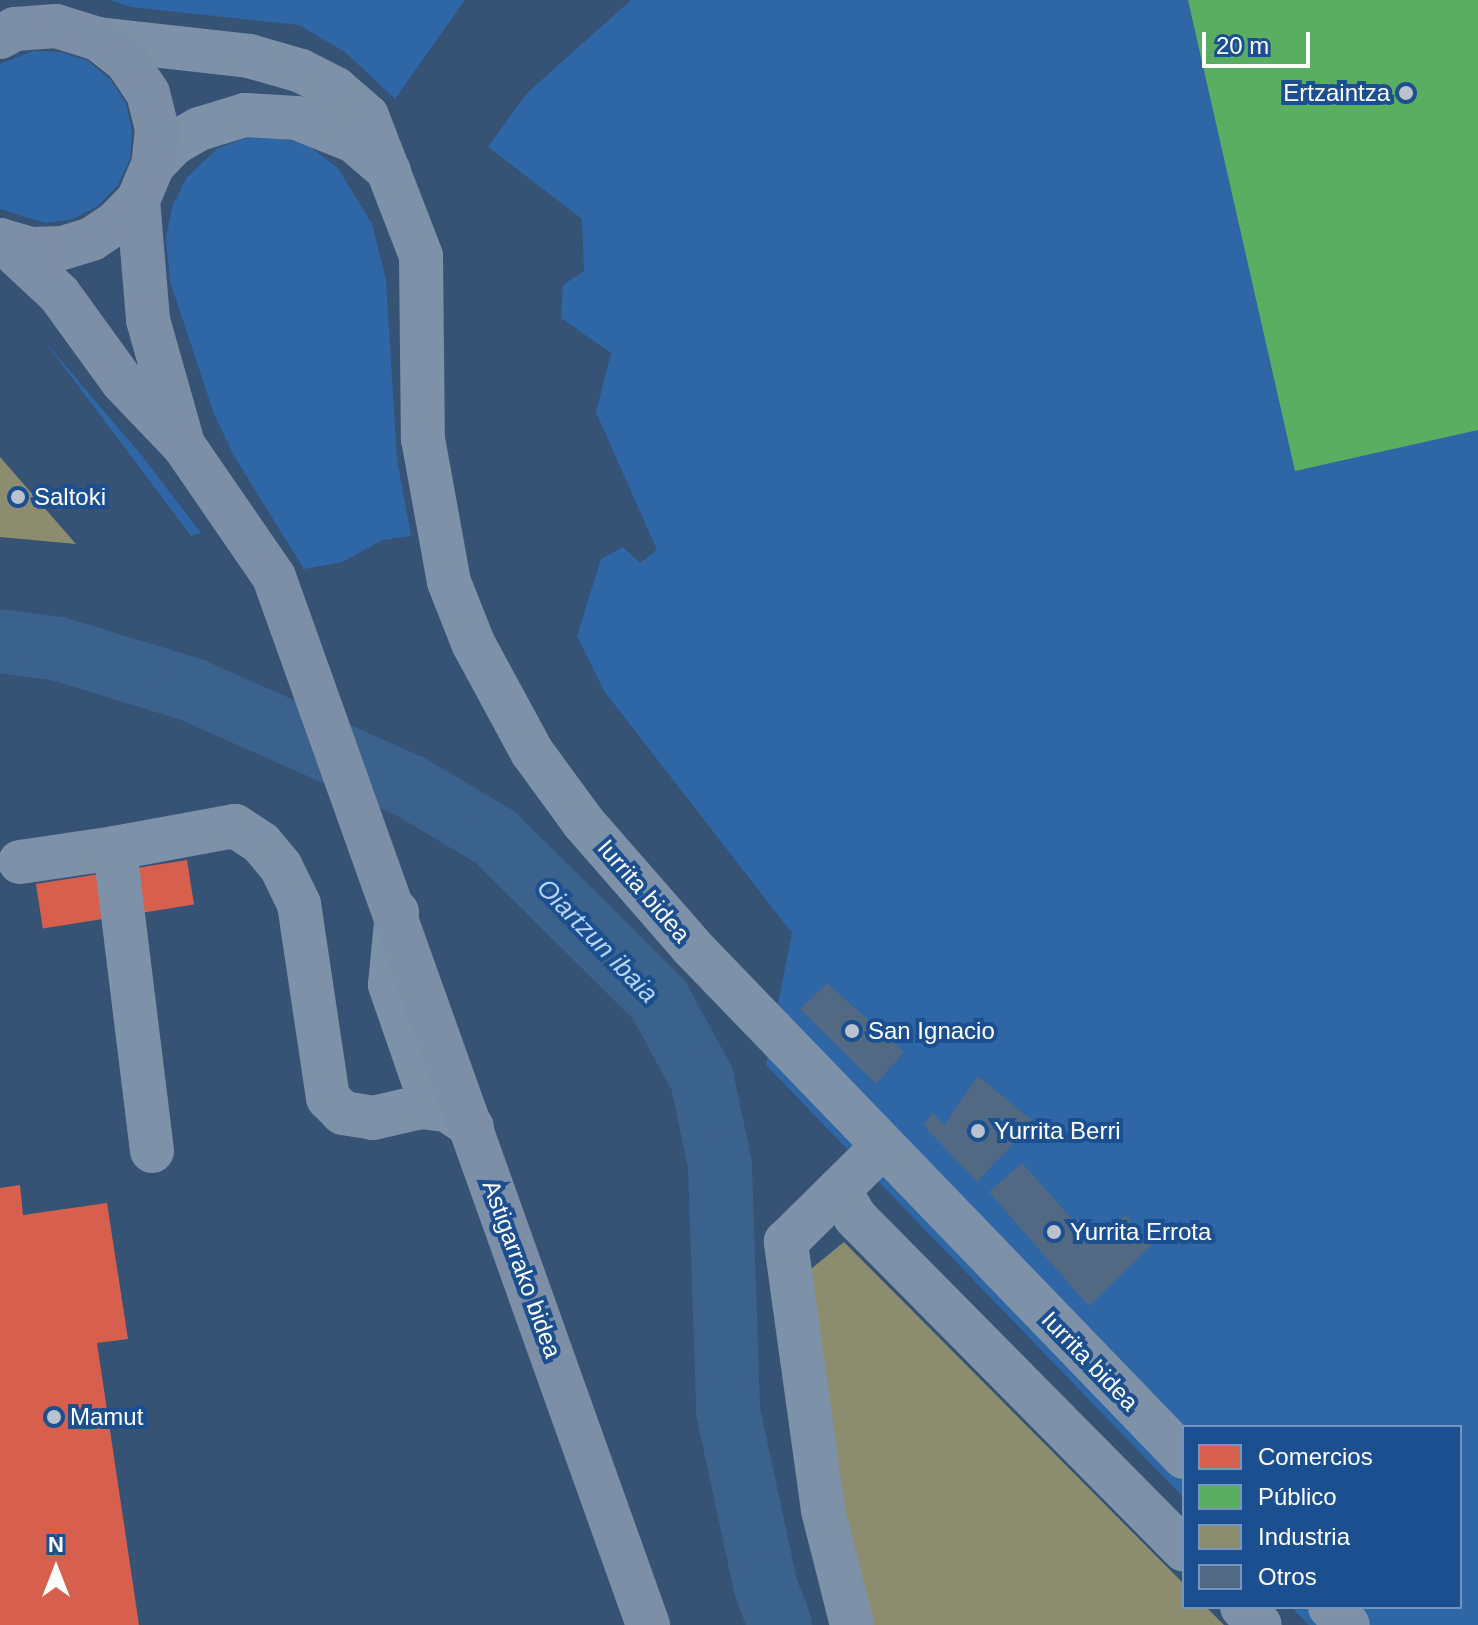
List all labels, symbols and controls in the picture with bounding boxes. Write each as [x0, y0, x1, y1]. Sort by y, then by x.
scale bar [1206, 16, 1314, 66]
text: 20 m [1216, 32, 1269, 59]
place label: Ertzaintza [1283, 79, 1390, 107]
marker: Ertzaintza [1397, 84, 1415, 102]
place label: Saltoki [34, 483, 106, 511]
marker: Saltoki [9, 488, 27, 506]
street label: Iurrita bidea [592, 834, 696, 948]
water label: Oiartzun ibaia [530, 872, 664, 1010]
place label: San Ignacio [868, 1017, 995, 1045]
marker: San Ignacio [843, 1022, 861, 1040]
place label: Yurrita Berri [994, 1117, 1121, 1145]
marker: Yurrita Berri [969, 1122, 987, 1140]
street label: Astigarrako bidea [477, 1176, 567, 1362]
place label: Yurrita Errota [1070, 1218, 1211, 1246]
marker: Yurrita Errota [1045, 1223, 1063, 1241]
street label: Iurrita bidea [1036, 1305, 1144, 1417]
place label: Mamut [70, 1403, 143, 1431]
marker: Mamut [45, 1408, 63, 1426]
legend [1182, 1425, 1462, 1609]
text: Comercios [1258, 1443, 1373, 1470]
text: Público [1258, 1483, 1337, 1510]
text: Industria [1258, 1523, 1350, 1550]
north arrow [16, 1529, 96, 1609]
text: N [48, 1532, 64, 1557]
text: Otros [1258, 1563, 1317, 1590]

